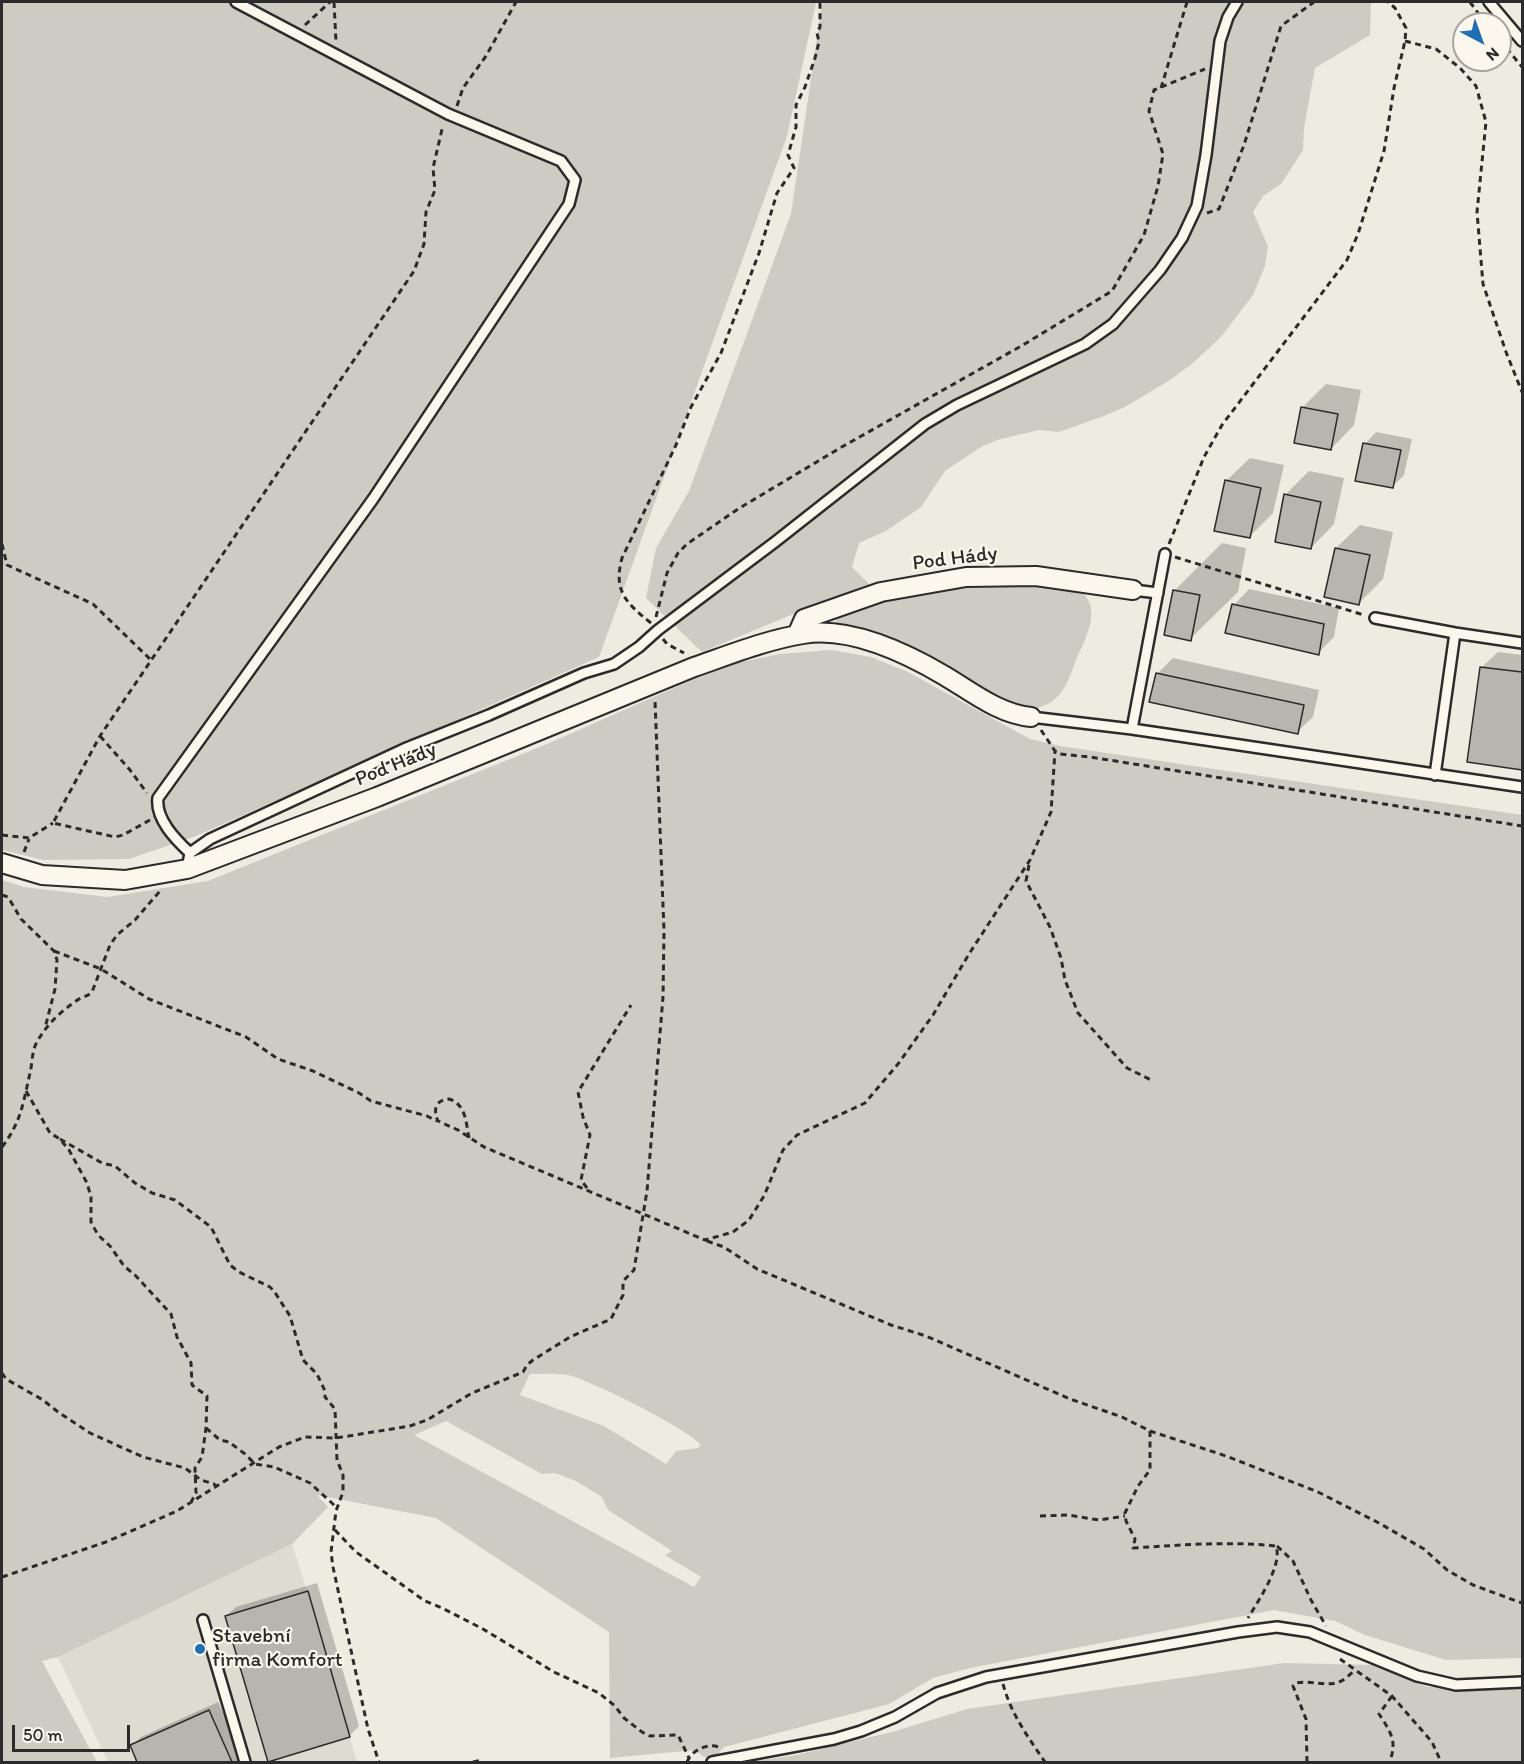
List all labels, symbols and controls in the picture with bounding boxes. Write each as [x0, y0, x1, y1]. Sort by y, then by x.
north arrow [1452, 12, 1512, 72]
text: N [1483, 44, 1503, 65]
street label: Pod Hády [911, 541, 999, 577]
street label: Pod Hády [352, 737, 440, 793]
place label: Stavební firma Komfort [212, 1624, 343, 1674]
marker: Stavební firma Komfort [193, 1642, 207, 1656]
scale bar [15, 1713, 134, 1751]
text: 50 m [23, 1724, 63, 1746]

